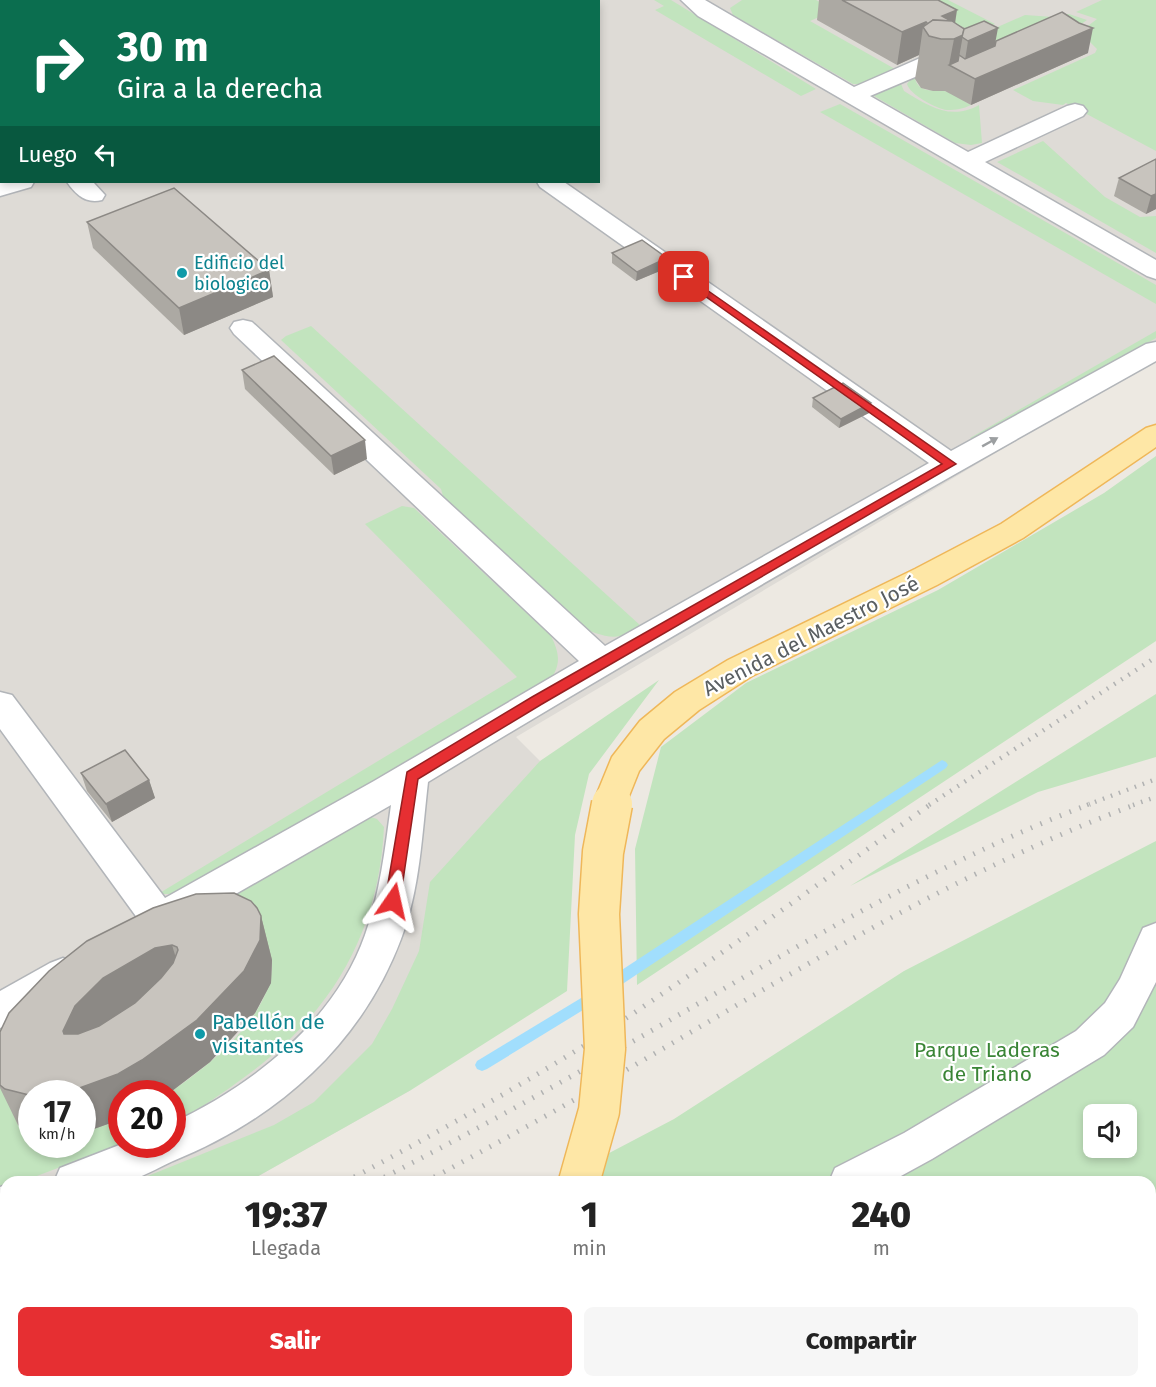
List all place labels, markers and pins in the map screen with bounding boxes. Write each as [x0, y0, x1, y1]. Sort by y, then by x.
pin [658, 251, 709, 302]
place label: Edificio del biologico [194, 252, 284, 295]
marker: Edificio del biologico [175, 266, 189, 280]
place label: Pabellón de visitantes [212, 1009, 325, 1059]
marker: Pabellón de visitantes [193, 1027, 207, 1041]

